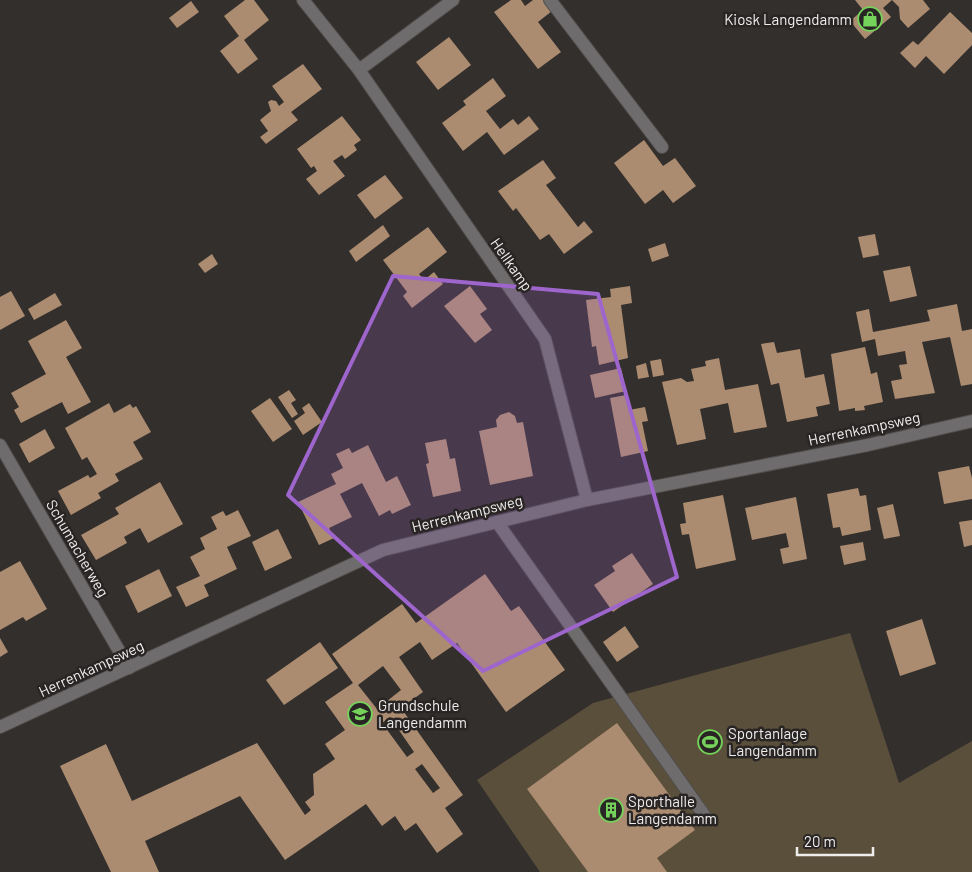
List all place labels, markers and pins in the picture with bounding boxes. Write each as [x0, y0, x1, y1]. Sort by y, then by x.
shop icon: Kiosk Langendamm [857, 6, 883, 32]
place label: Kiosk Langendamm [724, 10, 852, 28]
place label: Grundschule Langendamm [378, 696, 467, 731]
school or university icon: Grundschule Langendamm [347, 701, 373, 727]
place label: Sportanlage Langendamm [728, 724, 817, 759]
sports icon: Sportanlage Langendamm [697, 729, 723, 755]
place label: Sporthalle Langendamm [628, 792, 717, 827]
building icon: Sporthalle Langendamm [598, 797, 624, 823]

